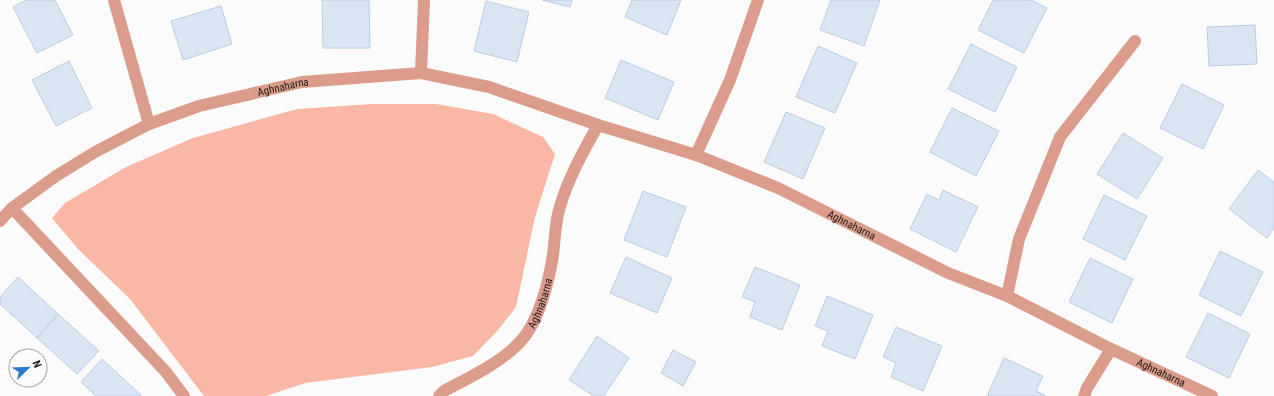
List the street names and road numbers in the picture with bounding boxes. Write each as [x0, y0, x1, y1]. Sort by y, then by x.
street label: Aghnaharna [256, 75, 309, 99]
street label: Aghnaharna [825, 207, 878, 242]
street label: Aghnaharna [525, 277, 555, 331]
street label: Aghnaharna [1135, 355, 1187, 389]

